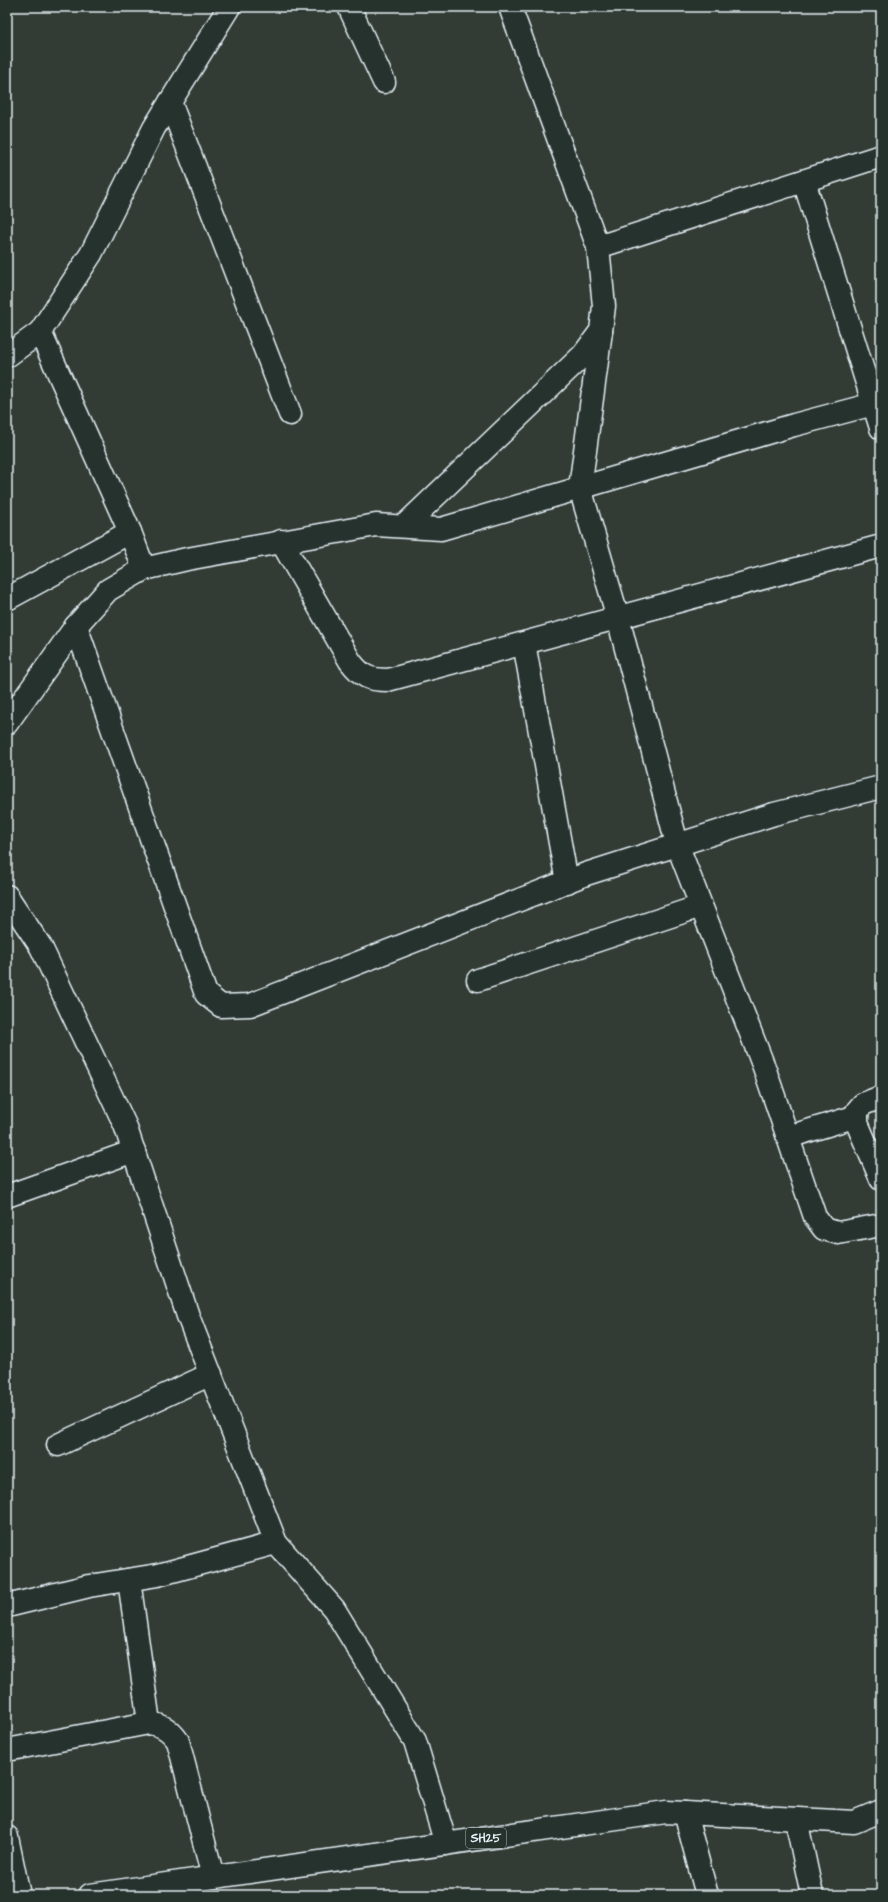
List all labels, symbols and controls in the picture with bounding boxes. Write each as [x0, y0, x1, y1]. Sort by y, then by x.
road number: SH25 [466, 1828, 506, 1848]

